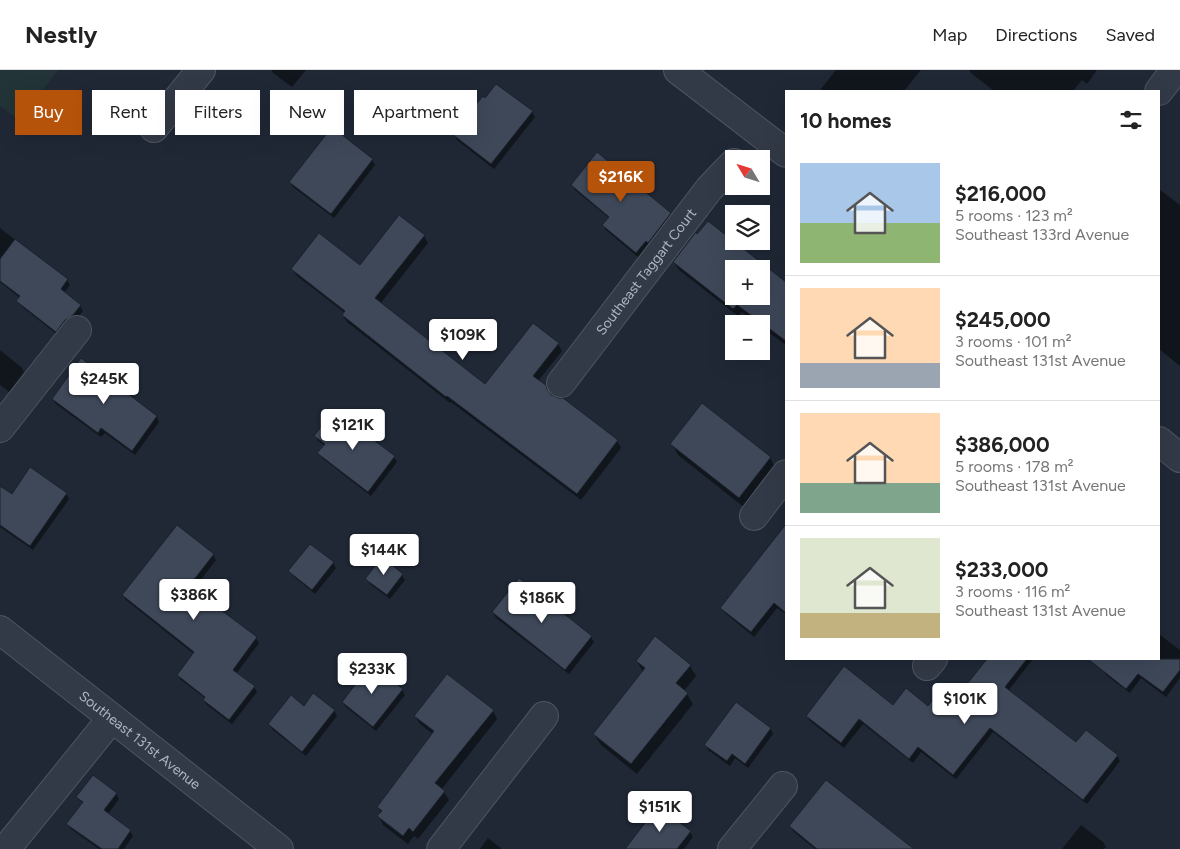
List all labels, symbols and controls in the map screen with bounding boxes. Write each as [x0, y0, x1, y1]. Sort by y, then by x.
text: Nestly [25, 20, 97, 49]
text: Map [932, 24, 967, 46]
text: Directions [995, 24, 1077, 46]
text: Saved [1105, 24, 1155, 46]
chip: Buy [15, 90, 82, 135]
chip: Rent [92, 90, 165, 135]
chip: Filters [175, 90, 260, 135]
chip: New [270, 90, 344, 135]
chip: Apartment [354, 90, 477, 135]
icon: filters [1117, 106, 1145, 134]
text: 10 homes [800, 108, 891, 133]
north arrow [725, 150, 770, 195]
map controls [725, 150, 770, 360]
pin: $216K [586, 160, 656, 203]
text: $216K [599, 167, 643, 186]
text: $216,000 [955, 181, 1046, 206]
icon: home [840, 183, 900, 243]
street label: Southeast Taggart Court [592, 205, 700, 338]
button: layers [725, 205, 770, 250]
text: 5 rooms · 123 m² [955, 206, 1073, 225]
text: Southeast 133rd Avenue [955, 225, 1129, 244]
button: + [725, 260, 770, 305]
text: $245,000 [955, 307, 1051, 332]
icon: home [840, 308, 900, 368]
button: − [725, 315, 770, 360]
pin: $109K [428, 318, 498, 361]
text: $109K [440, 325, 486, 344]
text: 3 rooms · 101 m² [955, 332, 1071, 351]
text: Southeast 131st Avenue [955, 351, 1126, 370]
pin: $245K [69, 362, 139, 405]
text: $245K [80, 369, 128, 388]
pin: $121K [318, 408, 388, 451]
text: $121K [332, 415, 374, 434]
text: $386,000 [955, 432, 1050, 457]
icon: home [840, 433, 900, 493]
text: 5 rooms · 178 m² [955, 457, 1074, 476]
text: Southeast 131st Avenue [955, 476, 1126, 495]
pin: $144K [349, 534, 419, 576]
text: $144K [361, 540, 407, 559]
text: $233,000 [955, 557, 1048, 582]
icon: home [840, 558, 900, 618]
pin: $386K [159, 578, 229, 621]
pin: $186K [507, 582, 577, 624]
text: 3 rooms · 116 m² [955, 582, 1070, 601]
text: $386K [170, 585, 218, 604]
text: $186K [519, 588, 565, 607]
text: Southeast 131st Avenue [955, 601, 1126, 620]
pin: $233K [337, 652, 407, 695]
text: $233K [349, 659, 395, 678]
pin: $101K [930, 682, 1000, 725]
street label: Southeast 131st Avenue [76, 687, 204, 793]
text: $101K [943, 689, 987, 708]
pin: $151K [625, 790, 695, 833]
text: $151K [639, 797, 681, 816]

